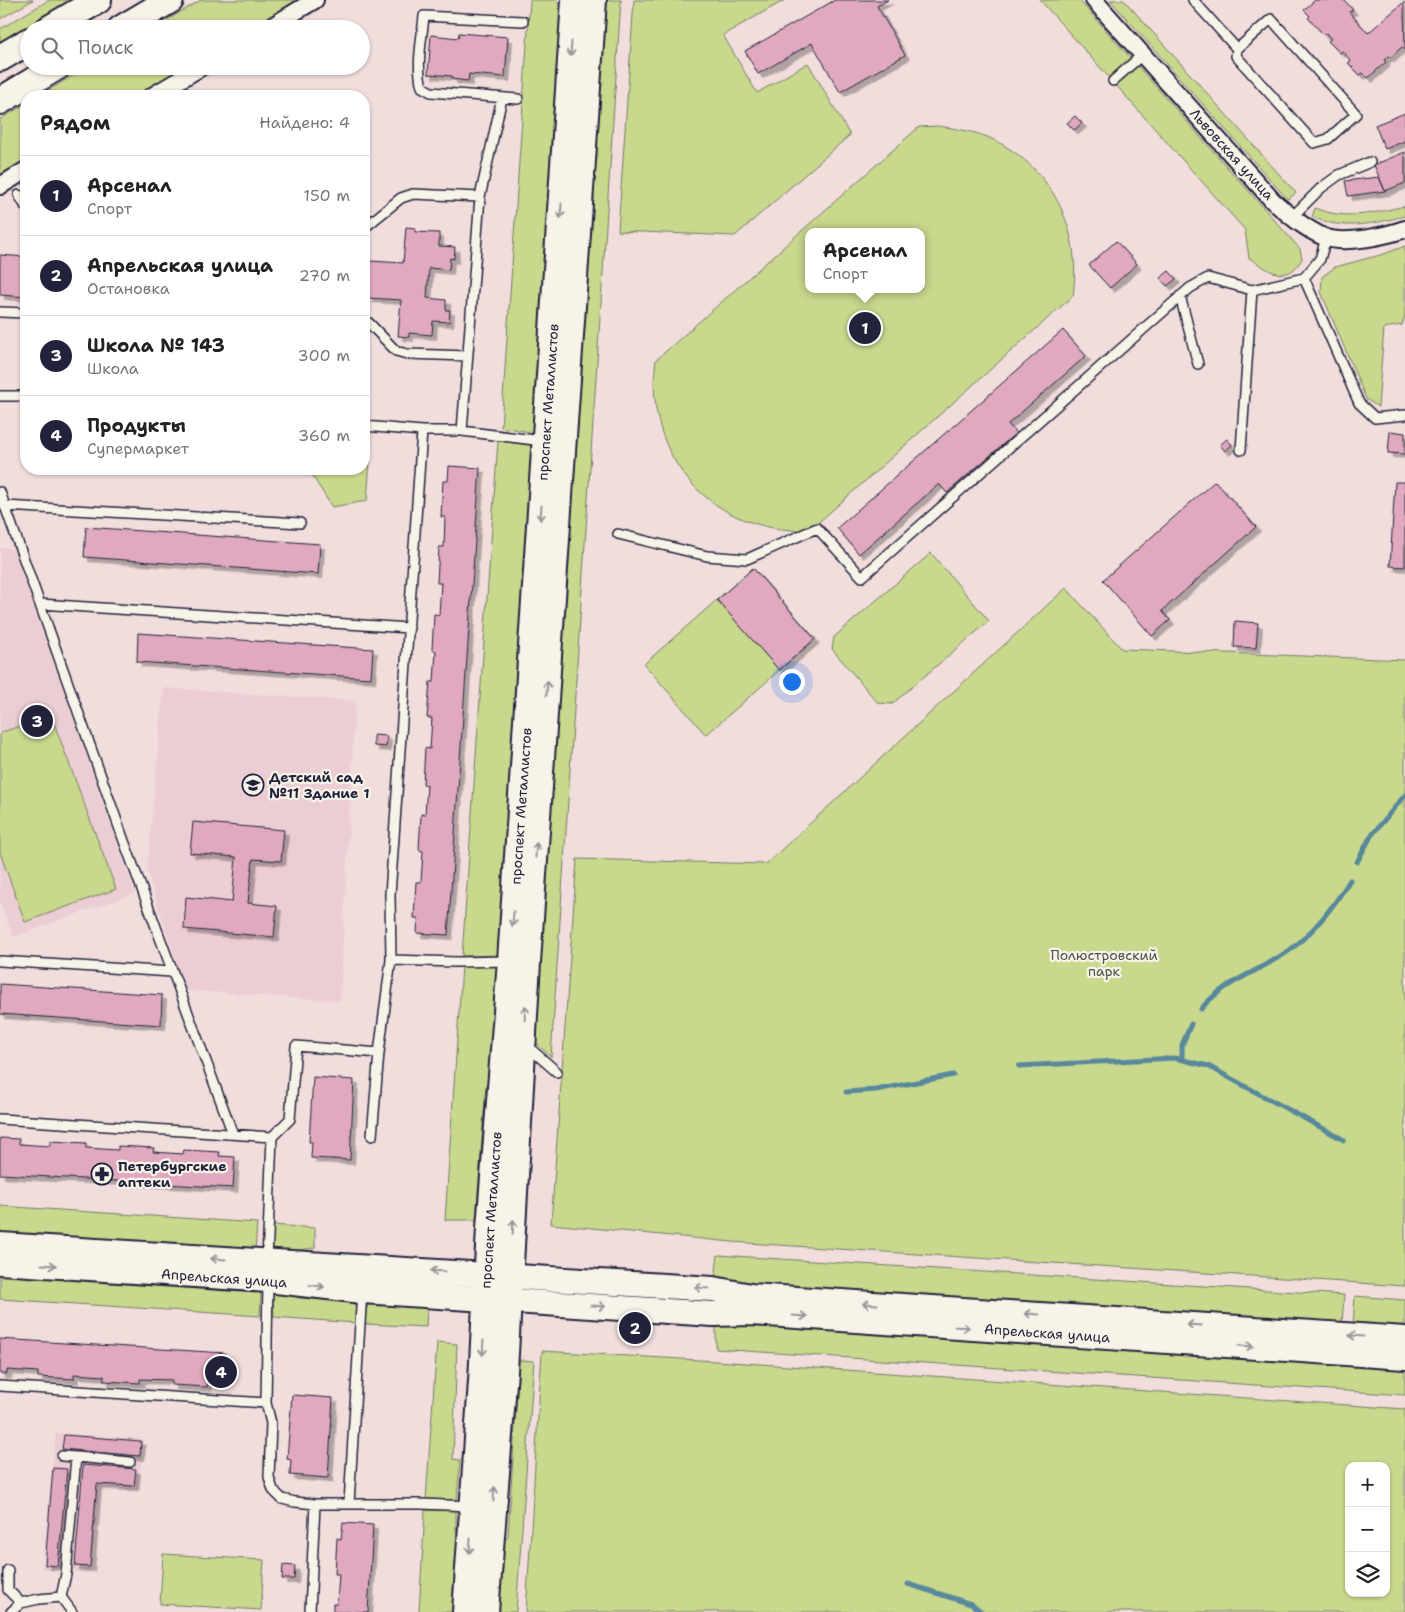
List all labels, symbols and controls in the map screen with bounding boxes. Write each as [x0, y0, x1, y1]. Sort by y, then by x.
search box [20, 20, 370, 75]
icon: search [38, 34, 66, 62]
text: Поиск [78, 35, 133, 60]
one-way arrow [567, 40, 576, 56]
street label: Львовская улица [1186, 104, 1278, 204]
text: Рядом [40, 109, 110, 137]
text: Найдено: 4 [259, 112, 350, 133]
text: Арсенал [87, 173, 172, 198]
text: 1 [52, 185, 60, 206]
text: 150 m [303, 185, 350, 206]
text: Спорт [87, 198, 132, 219]
one-way arrow [556, 203, 565, 219]
popup [805, 228, 925, 293]
text: Арсенал [823, 238, 907, 263]
text: Апрельская улица [87, 253, 273, 278]
text: Спорт [823, 263, 868, 284]
text: 2 [50, 265, 62, 286]
text: 270 m [299, 265, 350, 286]
text: Остановка [87, 278, 170, 299]
pin: 1 [849, 309, 881, 347]
street label: проспект Металлистов [534, 323, 562, 481]
text: Школа № 143 [87, 333, 225, 358]
text: 3 [50, 345, 62, 366]
text: 300 m [298, 345, 350, 366]
text: Школа [87, 358, 139, 379]
text: Продукты [87, 413, 186, 438]
text: 4 [50, 425, 62, 446]
text: 360 m [298, 425, 350, 446]
text: Супермаркет [87, 438, 189, 459]
one-way arrow [536, 504, 545, 520]
your location [779, 669, 805, 695]
one-way arrow [542, 681, 552, 697]
pin: 3 [21, 702, 53, 740]
street label: проспект Металлистов [507, 727, 535, 885]
place label: Детский сад №11 Здание 1 [269, 768, 370, 802]
school or university icon: Детский сад №11 Здание 1 [241, 773, 265, 797]
one-way arrow [531, 843, 541, 859]
one-way arrow [508, 911, 518, 927]
park label: Полюстровский парк [1050, 946, 1158, 980]
one-way arrow [521, 1005, 530, 1021]
street label: проспект Металлистов [477, 1131, 505, 1289]
place label: Петербургские аптеки [118, 1157, 227, 1191]
pharmacy icon: Петербургские аптеки [90, 1162, 114, 1186]
one-way arrow [508, 1219, 517, 1235]
one-way arrow [211, 1255, 227, 1264]
one-way arrow [40, 1261, 56, 1270]
street label: Апрельская улица [160, 1265, 288, 1291]
one-way arrow [430, 1267, 446, 1276]
one-way arrow [309, 1281, 325, 1291]
one-way arrow [695, 1284, 711, 1293]
one-way arrow [862, 1299, 878, 1308]
one-way arrow [590, 1302, 606, 1311]
pin: 2 [619, 1309, 651, 1347]
one-way arrow [1024, 1310, 1040, 1319]
one-way arrow [792, 1312, 808, 1321]
street label: Апрельская улица [983, 1320, 1111, 1346]
one-way arrow [1186, 1320, 1202, 1330]
one-way arrow [954, 1323, 970, 1332]
one-way arrow [1349, 1331, 1365, 1340]
one-way arrow [478, 1340, 487, 1356]
one-way arrow [1238, 1342, 1254, 1351]
pin: 4 [205, 1353, 237, 1391]
map controls [1345, 1462, 1390, 1597]
button: + [1345, 1462, 1390, 1507]
one-way arrow [489, 1486, 499, 1502]
button: − [1345, 1507, 1390, 1552]
one-way arrow [465, 1537, 474, 1553]
button: layers [1345, 1552, 1390, 1597]

